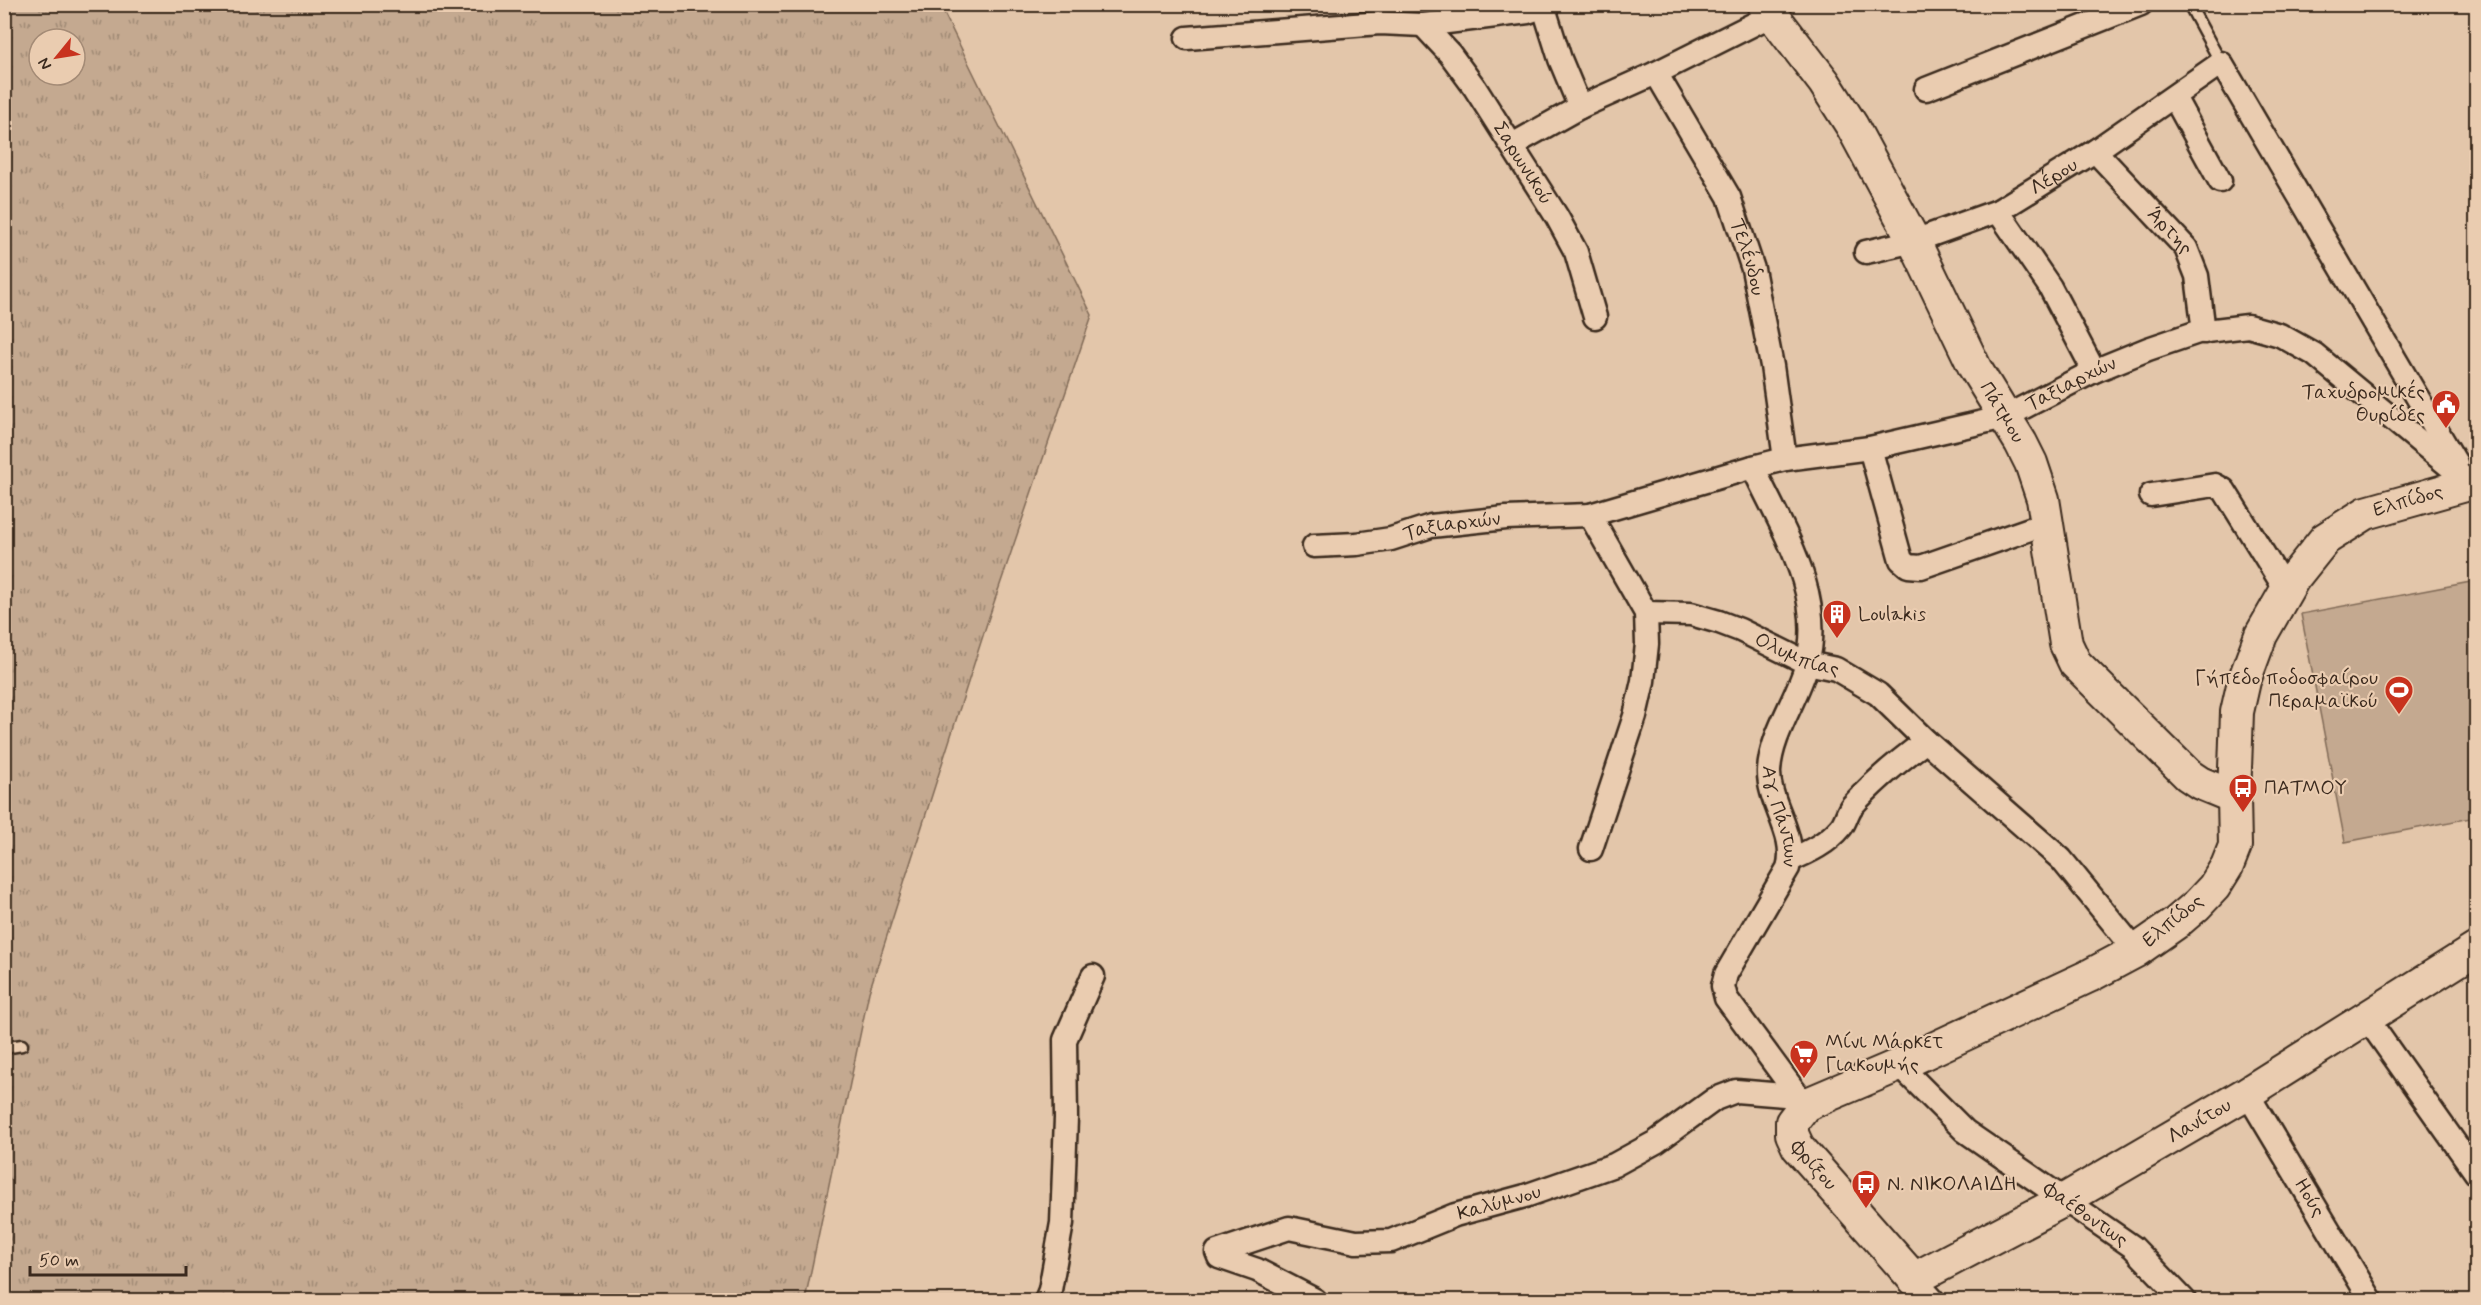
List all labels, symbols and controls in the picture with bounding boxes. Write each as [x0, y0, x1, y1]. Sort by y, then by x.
north arrow [27, 27, 87, 87]
text: N [34, 54, 57, 74]
street label: Σαρωνικού [1486, 116, 1559, 210]
street label: Λέρου [2025, 151, 2083, 202]
street label: Άρτης [2141, 201, 2201, 258]
street label: Τελένδου [1724, 215, 1771, 298]
street label: Ταξιαρχών [2021, 350, 2120, 418]
street label: Πάτμου [1973, 376, 2031, 448]
place label: Ταχυδρομικές Θυρίδες [2302, 379, 2425, 429]
public building icon: Ταχυδρομικές Θυρίδες [2430, 388, 2462, 430]
street label: Ελπίδος [2370, 478, 2446, 524]
street label: Ταξιαρχών [1400, 505, 1502, 548]
building icon: Loulakis [1821, 598, 1853, 640]
place label: Loulakis [1858, 601, 1926, 628]
street label: Ολυμπίας [1750, 626, 1842, 683]
place label: Γήπεδο ποδοσφαίρου Περαμαϊκού [2195, 665, 2378, 715]
sports icon: Γήπεδο ποδοσφαίρου Περαμαϊκού [2383, 674, 2415, 716]
street label: Αγ. Πάντων [1755, 766, 1804, 869]
bus stop icon: ΠΑΤΜΟΥ [2227, 772, 2259, 814]
place label: ΠΑΤΜΟΥ [2264, 775, 2347, 802]
street label: Ελπίδος [2137, 888, 2209, 954]
place label: Μίνι Μάρκετ Γιακουμής [1825, 1029, 1943, 1079]
supermarket icon: Μίνι Μάρκετ Γιακουμής [1788, 1038, 1820, 1080]
street label: Λανίτου [2162, 1092, 2236, 1150]
street label: Φρίξου [1784, 1133, 1844, 1196]
bus stop icon: Ν. ΝΙΚΟΛΑΙΔΗ [1850, 1168, 1882, 1210]
place label: Ν. ΝΙΚΟΛΑΙΔΗ [1887, 1171, 2017, 1198]
street label: Ηούς [2288, 1173, 2332, 1222]
street label: Φαέθοντως [2037, 1175, 2134, 1253]
street label: Καλύμνου [1454, 1178, 1545, 1227]
scale bar [30, 1239, 186, 1277]
text: 50 m [39, 1249, 79, 1273]

